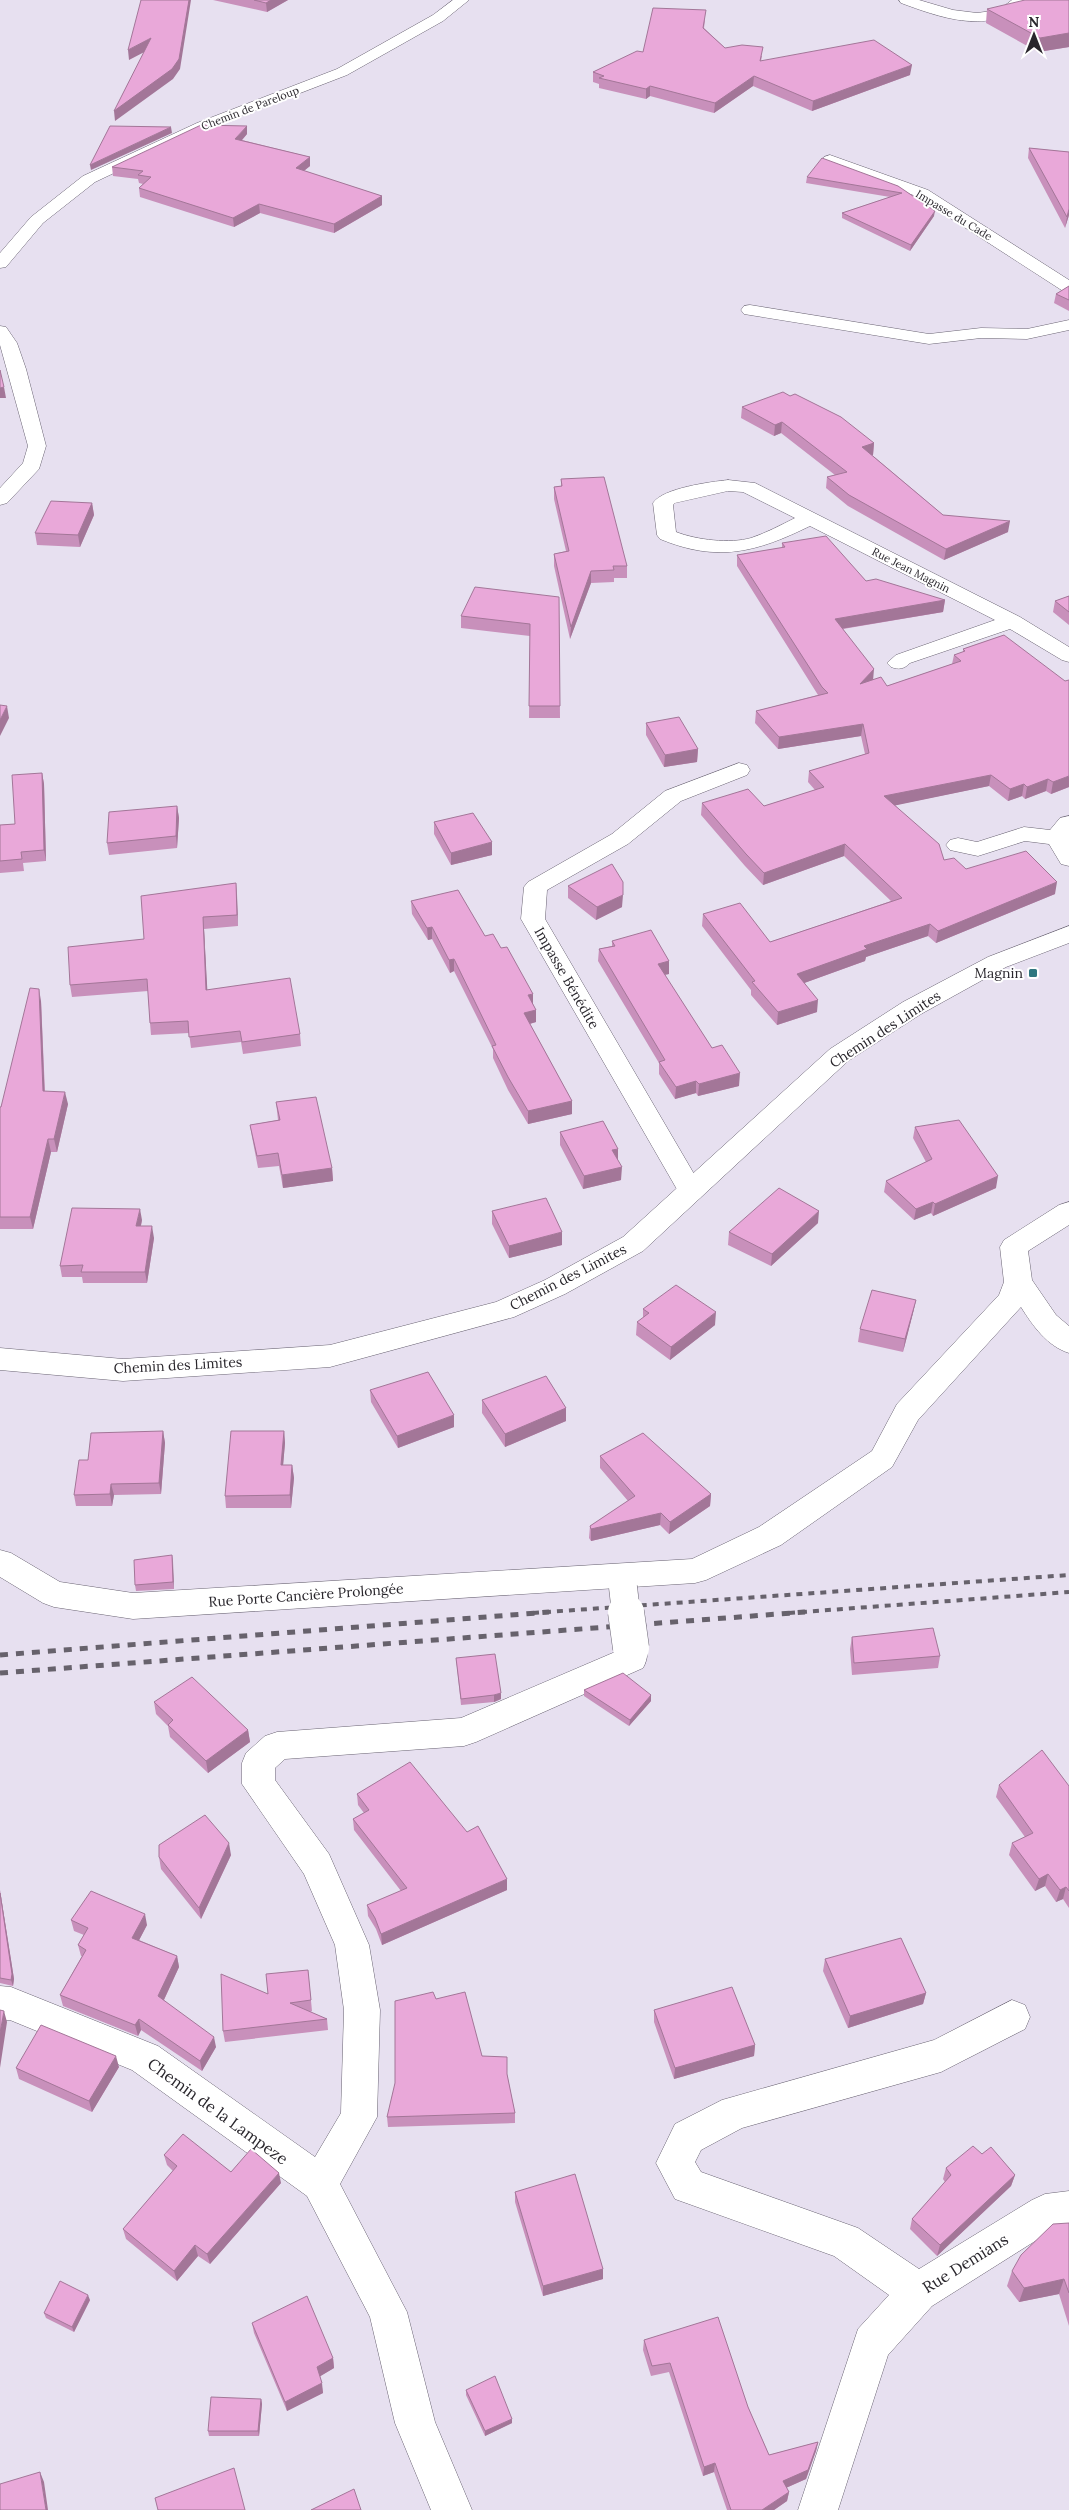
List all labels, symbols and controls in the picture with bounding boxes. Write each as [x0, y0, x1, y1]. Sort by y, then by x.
north arrow [1009, 10, 1059, 60]
text: N [1029, 13, 1040, 31]
street label: Chemin de Pareloup [199, 83, 301, 133]
street label: Impasse du Cade [913, 187, 995, 243]
street label: Rue Jean Magnin [870, 544, 953, 596]
street label: Impasse Bénédite [531, 924, 604, 1033]
place label: Magnin [974, 964, 1023, 982]
marker: Magnin [1027, 967, 1039, 979]
street label: Chemin des Limites [826, 986, 944, 1072]
street label: Chemin des Limites [507, 1240, 629, 1314]
street label: Chemin des Limites [113, 1353, 243, 1377]
street label: Rue Porte Cancière Prolongée [208, 1579, 405, 1611]
street label: Chemin de la Lampeze [144, 2053, 292, 2169]
street label: Rue Demians [918, 2229, 1012, 2297]

